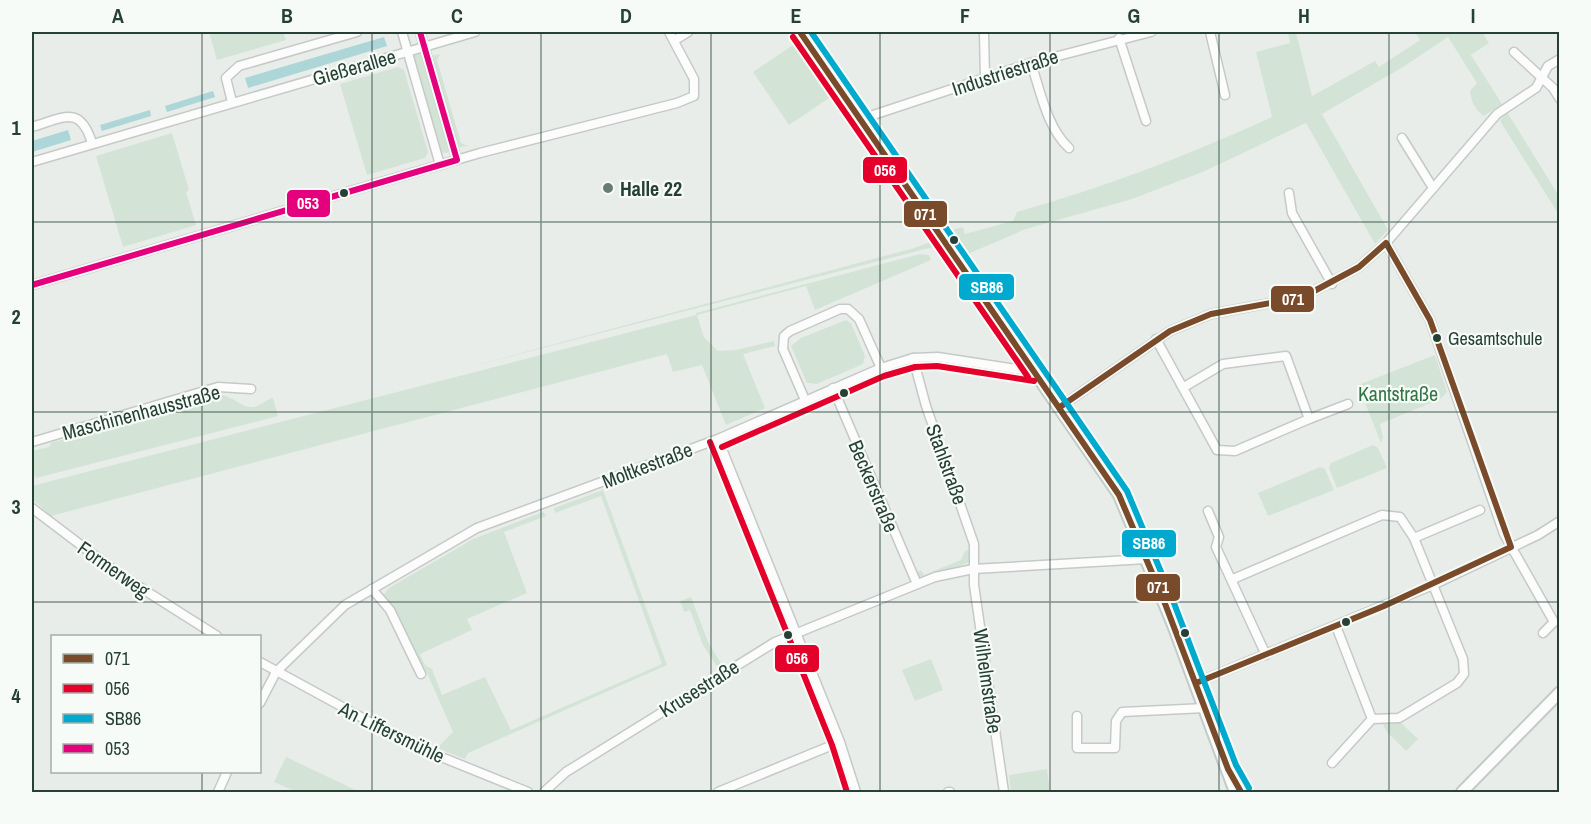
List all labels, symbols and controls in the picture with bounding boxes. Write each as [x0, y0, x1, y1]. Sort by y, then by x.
text: A [112, 2, 124, 29]
text: B [281, 2, 293, 29]
text: C [451, 2, 463, 29]
text: D [620, 2, 632, 29]
text: E [791, 2, 802, 29]
text: F [960, 2, 970, 29]
text: G [1128, 2, 1140, 29]
text: H [1298, 2, 1310, 29]
text: I [1471, 2, 1475, 29]
street label: Gießerallee [309, 42, 399, 92]
street label: Industriestraße [948, 42, 1062, 102]
text: 1 [11, 114, 21, 141]
line badge: 056 [862, 156, 908, 184]
text: 056 [874, 159, 896, 181]
place label: Halle 22 [620, 175, 682, 202]
marker: Halle 22 [601, 181, 615, 195]
unlabelled marker [338, 187, 350, 199]
line badge: 053 [286, 189, 331, 218]
text: 053 [297, 192, 319, 214]
line badge: 071 [903, 200, 948, 228]
text: 071 [914, 203, 937, 225]
unlabelled marker [948, 234, 960, 246]
line badge: SB86 [958, 273, 1015, 301]
text: SB86 [971, 276, 1003, 298]
line badge: 071 [1270, 285, 1315, 313]
text: 071 [1282, 288, 1305, 310]
text: 2 [11, 303, 21, 330]
place label: Gesamtschule [1448, 326, 1542, 351]
marker: Gesamtschule [1431, 332, 1443, 344]
street label: Maschinenhausstraße [59, 378, 223, 446]
park label: Kantstraße [1358, 380, 1438, 407]
unlabelled marker [838, 387, 850, 399]
street label: Stahlstraße [920, 420, 974, 508]
street label: Moltkestraße [598, 435, 696, 495]
street label: Beckerstraße [843, 436, 905, 536]
text: 3 [11, 493, 21, 520]
line badge: SB86 [1121, 529, 1177, 558]
text: SB86 [1133, 532, 1165, 554]
street label: Formerweg [73, 534, 155, 604]
line badge: 071 [1135, 573, 1181, 602]
text: 071 [1147, 576, 1170, 598]
unlabelled marker [1340, 616, 1352, 628]
street label: Wilhelmstraße [967, 627, 1009, 735]
unlabelled marker [1179, 627, 1191, 639]
unlabelled marker [782, 629, 794, 641]
legend [51, 635, 261, 773]
line badge: 056 [774, 644, 820, 673]
text: 071 [105, 646, 130, 671]
text: 056 [786, 647, 808, 669]
street label: Krusestraße [654, 653, 744, 723]
text: 056 [105, 676, 130, 701]
text: 4 [11, 682, 21, 709]
street label: An Liffersmühle [334, 694, 449, 769]
text: SB86 [105, 706, 141, 731]
text: 053 [105, 736, 130, 761]

